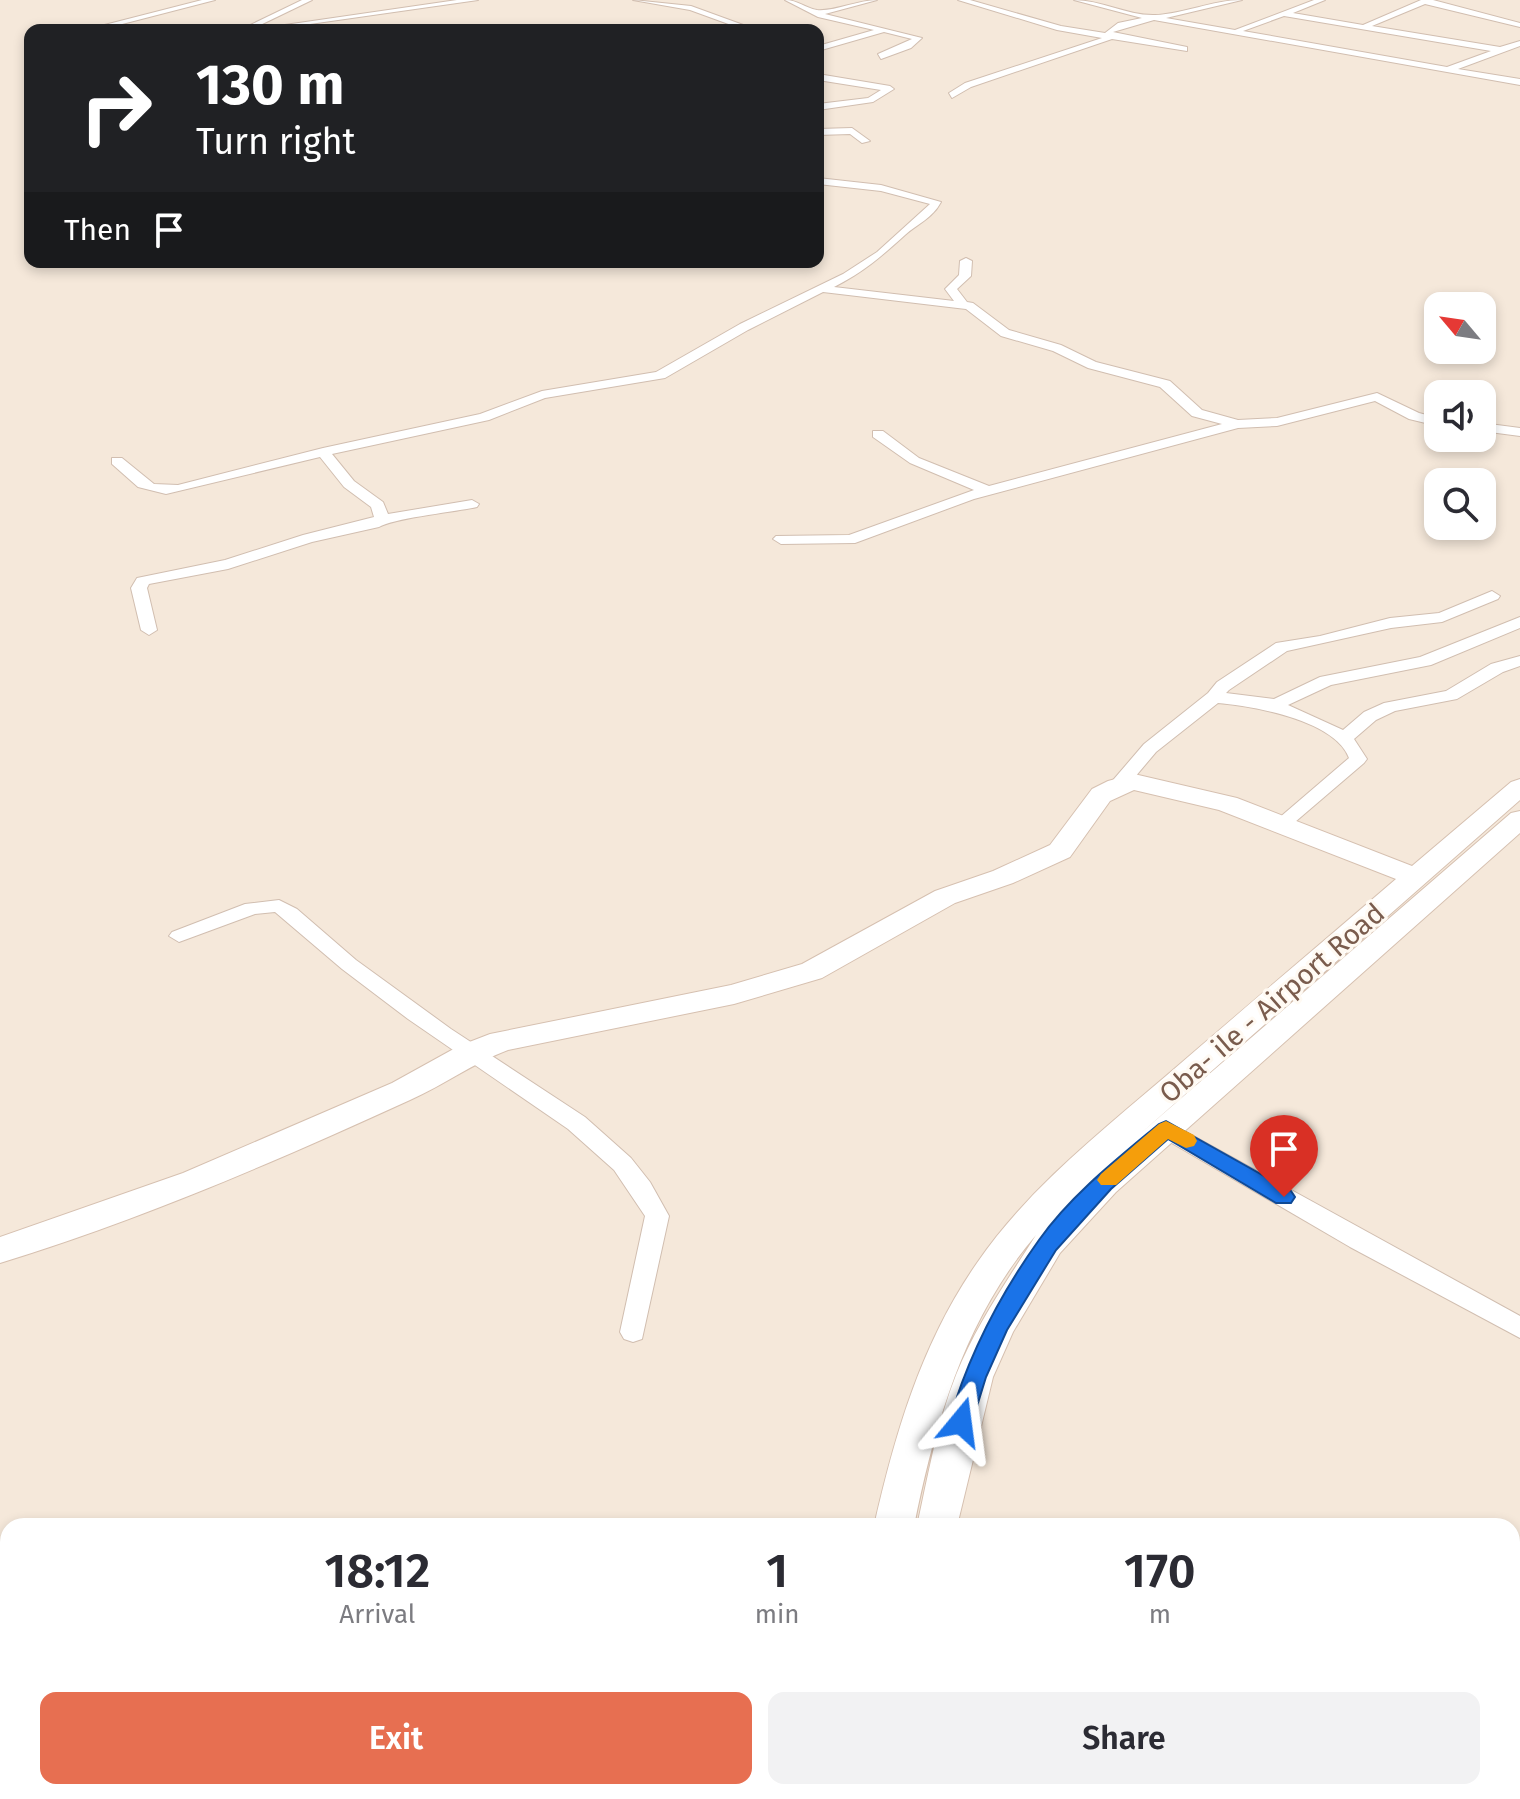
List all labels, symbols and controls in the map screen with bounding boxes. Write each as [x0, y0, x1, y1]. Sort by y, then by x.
text: 130 m [196, 52, 344, 119]
icon: right [64, 56, 168, 160]
text: Turn right [196, 120, 356, 164]
icon: arrive [147, 208, 191, 252]
text: Then [64, 212, 131, 248]
north arrow [1424, 292, 1496, 364]
map controls [1424, 292, 1496, 540]
button: sound [1424, 380, 1496, 452]
button: search [1424, 468, 1496, 540]
street label: Oba- ile - Airport Road [1153, 896, 1391, 1110]
pin [1250, 1115, 1318, 1197]
icon: arrive [1262, 1127, 1306, 1171]
position arrow [919, 1380, 1003, 1464]
text: 18:12 [325, 1542, 430, 1600]
text: 1 [766, 1542, 788, 1600]
text: 170 [1124, 1542, 1195, 1600]
text: Arrival [339, 1599, 415, 1630]
text: min [755, 1599, 800, 1630]
text: m [1149, 1599, 1171, 1630]
button: Exit [40, 1692, 752, 1784]
button: Share [768, 1692, 1480, 1784]

